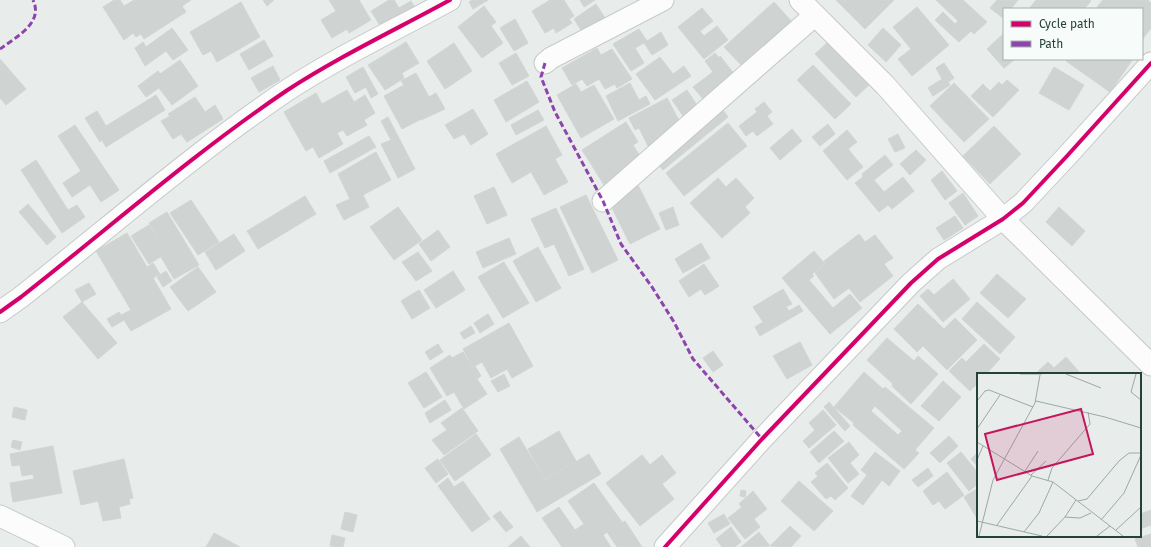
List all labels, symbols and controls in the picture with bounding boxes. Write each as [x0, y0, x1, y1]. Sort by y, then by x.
legend [1003, 8, 1143, 60]
text: Cycle path [1039, 17, 1095, 31]
text: Path [1039, 37, 1063, 51]
inset map [977, 373, 1141, 537]

